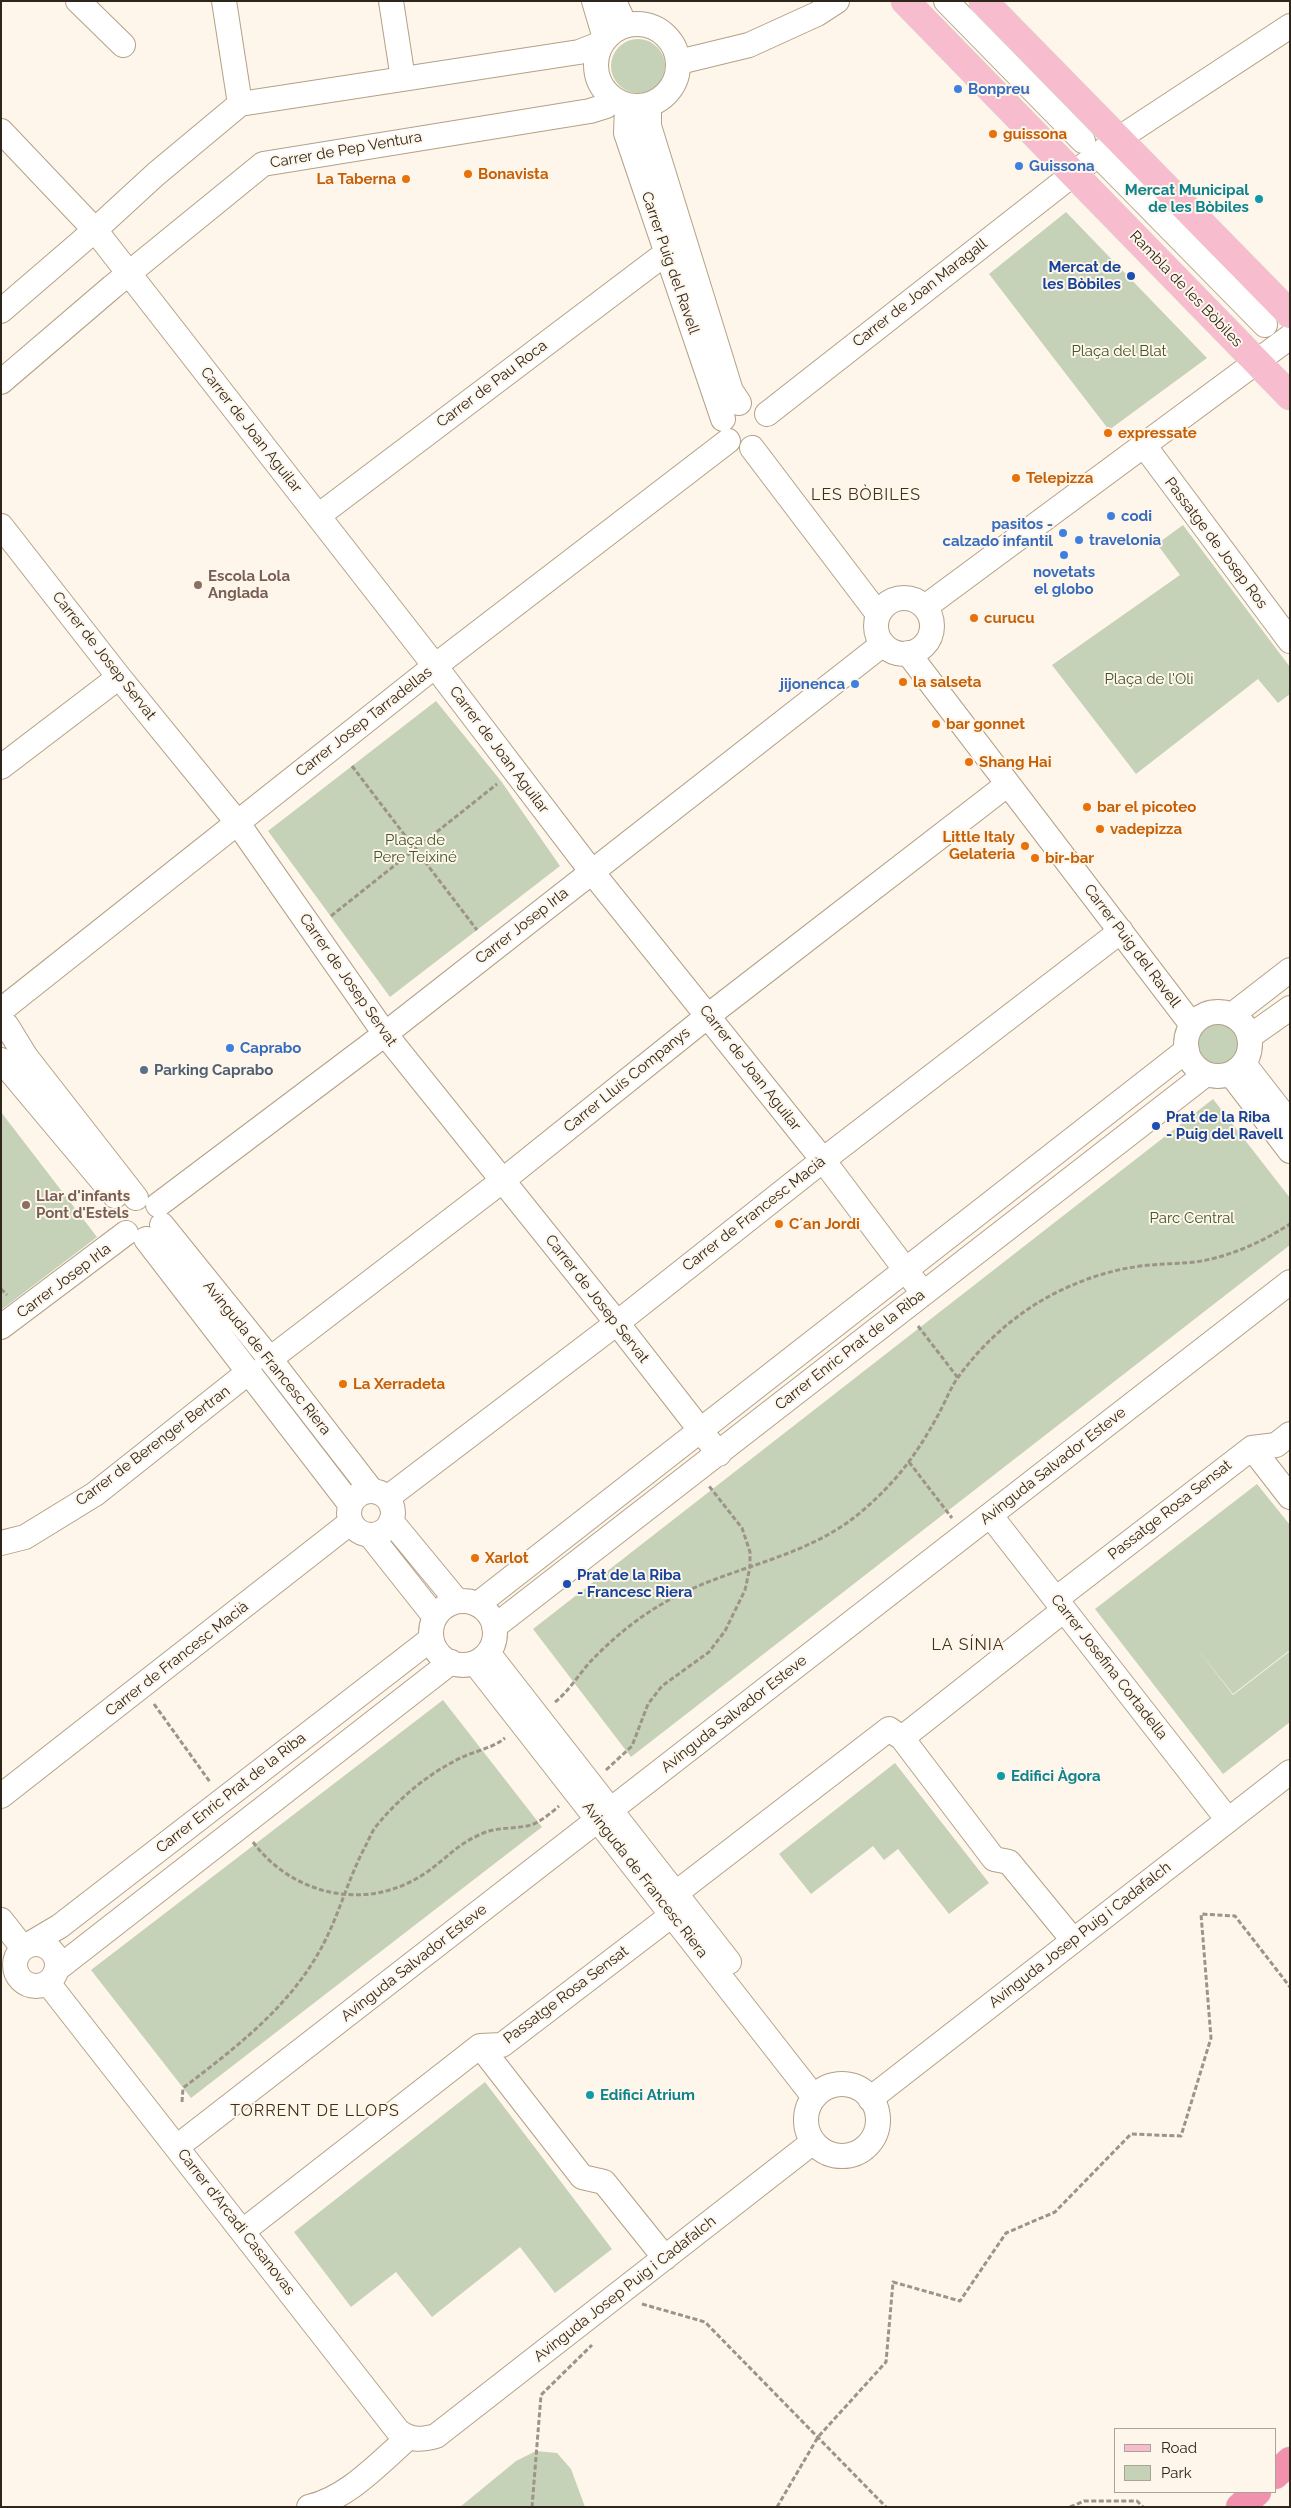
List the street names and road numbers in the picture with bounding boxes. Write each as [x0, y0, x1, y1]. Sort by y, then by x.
street label: Carrer de Pep Ventura [269, 128, 423, 172]
street label: Carrer Puig del Ravell [637, 189, 703, 337]
street label: Rambla de les Bòbiles [1126, 227, 1246, 351]
street label: Carrer de Joan Maragall [849, 235, 991, 351]
street label: Carrer de Pau Roca [433, 337, 551, 431]
street label: Carrer de Joan Aguilar [196, 364, 306, 496]
street label: Passatge de Josep Ros [1161, 474, 1271, 612]
street label: Carrer de Josep Servat [48, 588, 160, 724]
street label: Carrer Josep Tarradellas [292, 663, 436, 781]
street label: Carrer de Joan Aguilar [445, 683, 553, 817]
street label: Carrer Puig del Ravell [1080, 881, 1184, 1011]
street label: Carrer Josep Irla [472, 884, 572, 968]
street label: Carrer de Josep Servat [295, 910, 401, 1050]
street label: Carrer de Joan Aguilar [695, 1002, 805, 1134]
street label: Carrer Lluís Companys [560, 1024, 694, 1136]
street label: Carrer de Francesc Macià [679, 1153, 829, 1275]
street label: Carrer de Josep Servat [541, 1231, 653, 1367]
street label: Carrer Josep Irla [13, 1240, 115, 1322]
street label: Avinguda de Francesc Riera [199, 1277, 335, 1439]
street label: Carrer Enric Prat de la Riba [772, 1286, 928, 1414]
street label: Carrer de Berenger Bertran [72, 1382, 234, 1510]
street label: Avinguda Salvador Esteve [977, 1404, 1129, 1528]
street label: Passatge Rosa Sensat [1105, 1456, 1235, 1564]
street label: Carrer Josefina Cortadella [1047, 1591, 1171, 1743]
street label: Carrer de Francesc Macià [102, 1598, 252, 1720]
street label: Avinguda Salvador Esteve [658, 1652, 810, 1776]
street label: Carrer Enric Prat de la Riba [153, 1729, 309, 1857]
street label: Avinguda de Francesc Riera [578, 1798, 712, 1962]
street label: Avinguda Josep Puig i Cadafalch [985, 1858, 1175, 2012]
street label: Avinguda Salvador Esteve [338, 1901, 490, 2025]
street label: Passatge Rosa Sensat [500, 1942, 632, 2048]
street label: Carrer d'Arcadi Casanovas [173, 2145, 299, 2299]
street label: Avinguda Josep Puig i Cadafalch [530, 2212, 720, 2366]

